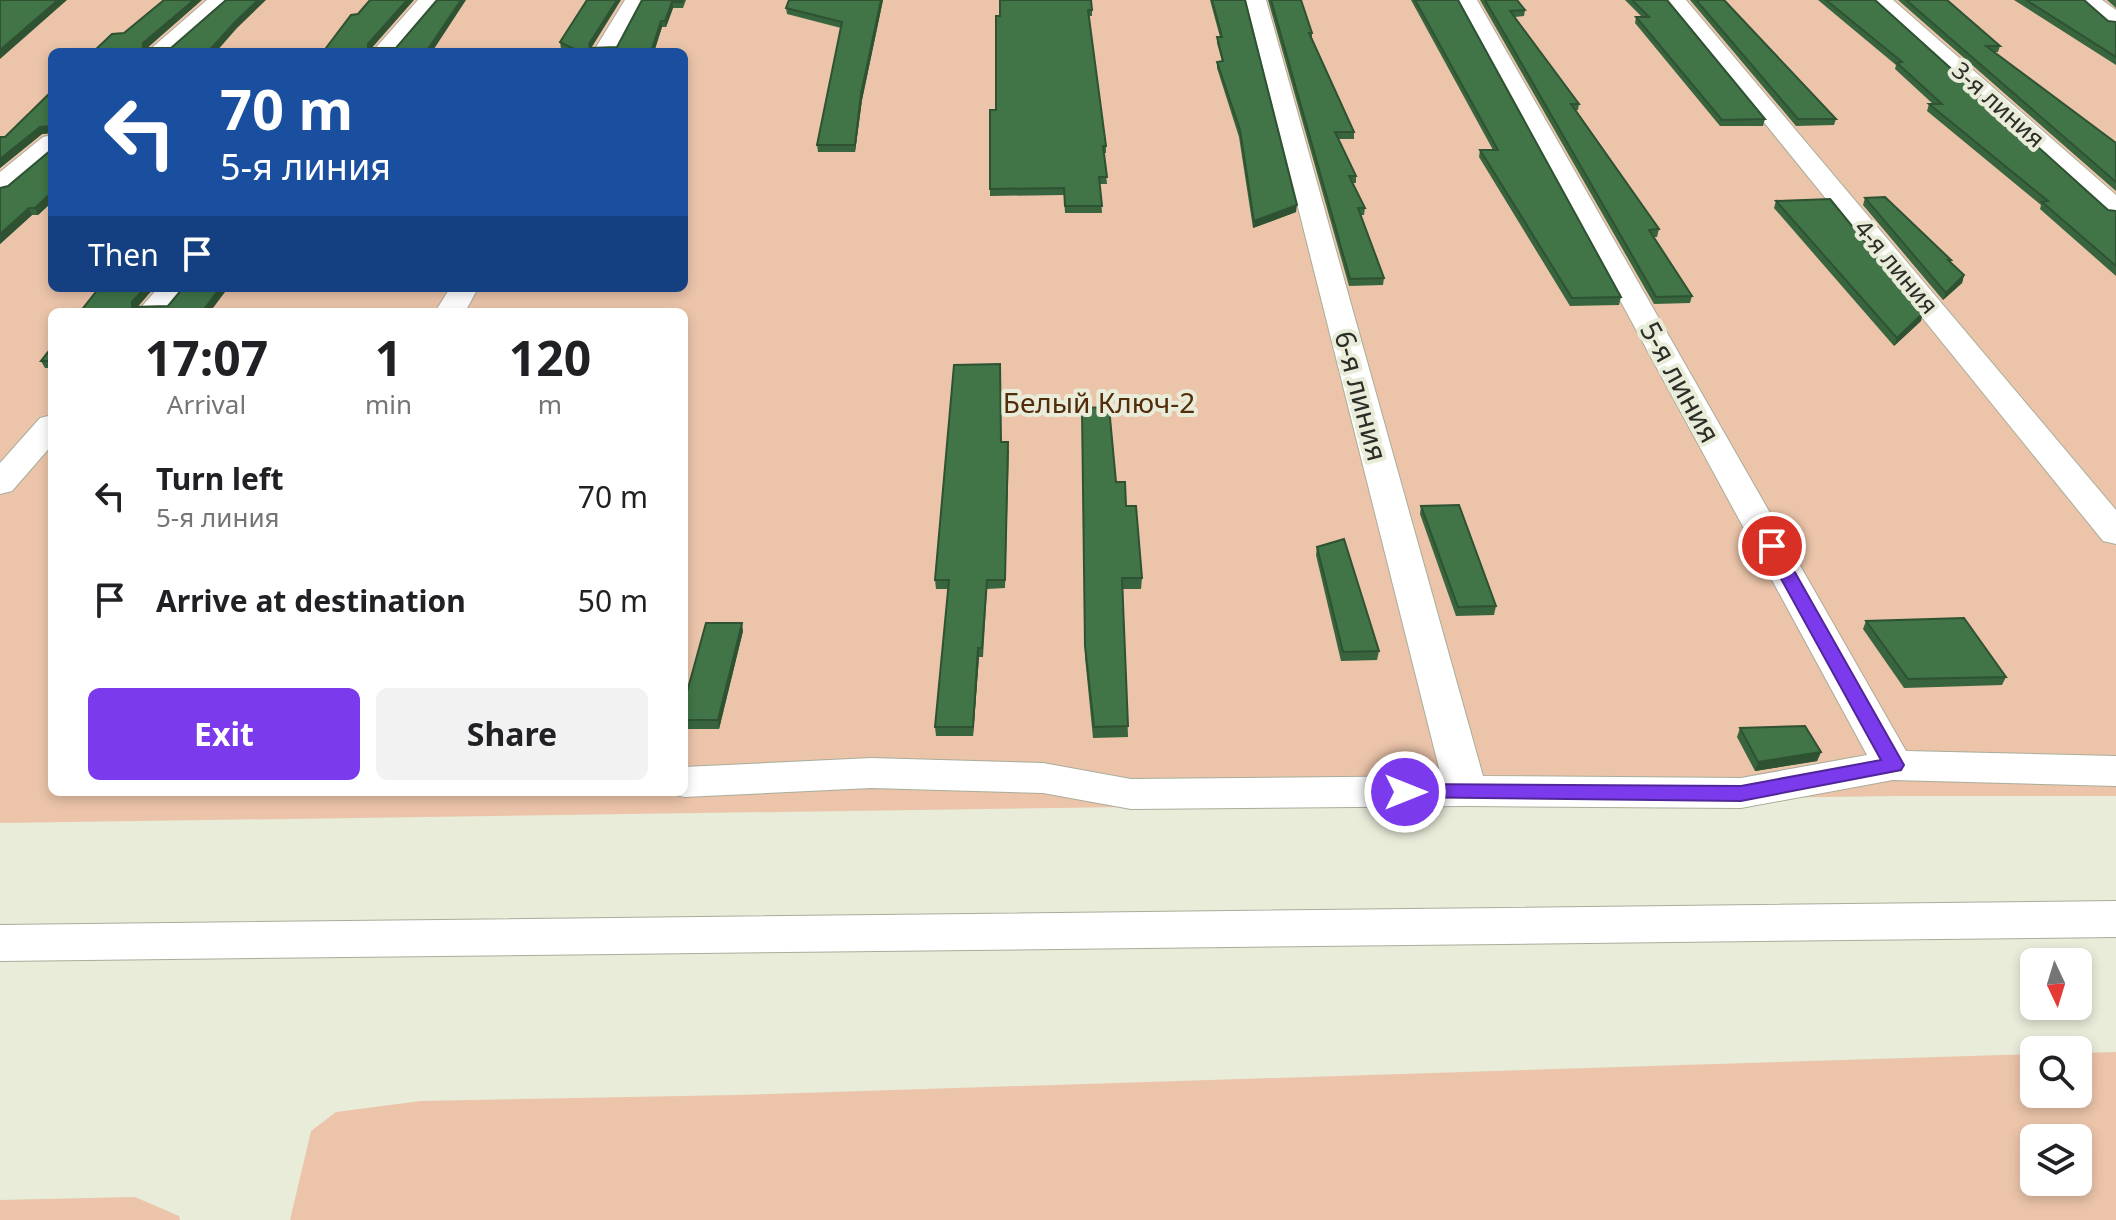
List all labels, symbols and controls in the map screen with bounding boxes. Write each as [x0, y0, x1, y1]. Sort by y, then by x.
street label: 3-я линия [1946, 53, 2052, 154]
text: 70 m [220, 70, 353, 146]
icon: left [88, 80, 192, 184]
text: 5-я линия [220, 142, 391, 191]
street label: 4-я линия [1848, 212, 1946, 320]
icon: arrive [175, 232, 219, 276]
text: Then [88, 234, 159, 275]
street label: 5-я линия [1632, 314, 1730, 449]
text: 17:07 [145, 325, 268, 390]
text: 1 [375, 325, 402, 390]
text: 120 [509, 325, 591, 390]
street label: 6-я линия [1326, 327, 1398, 465]
park label: Белый Ключ-2 [1003, 383, 1195, 421]
text: Arrival [167, 386, 246, 422]
text: min [365, 386, 412, 422]
text: m [538, 386, 562, 422]
text: Turn left [156, 458, 284, 499]
icon: left [88, 474, 132, 518]
text: 70 m [578, 476, 648, 517]
text: 5-я линия [156, 499, 280, 535]
pin [1738, 512, 1806, 580]
icon: arrive [1750, 524, 1794, 568]
icon: arrive [88, 578, 132, 622]
text: Arrive at destination [156, 580, 466, 621]
text: 50 m [578, 580, 648, 621]
button: Exit [88, 688, 360, 780]
button: Share [376, 688, 648, 780]
position arrow [1363, 750, 1447, 834]
north arrow [2020, 948, 2092, 1020]
map controls [2020, 948, 2092, 1196]
button: search [2020, 1036, 2092, 1108]
button: layers [2020, 1124, 2092, 1196]

